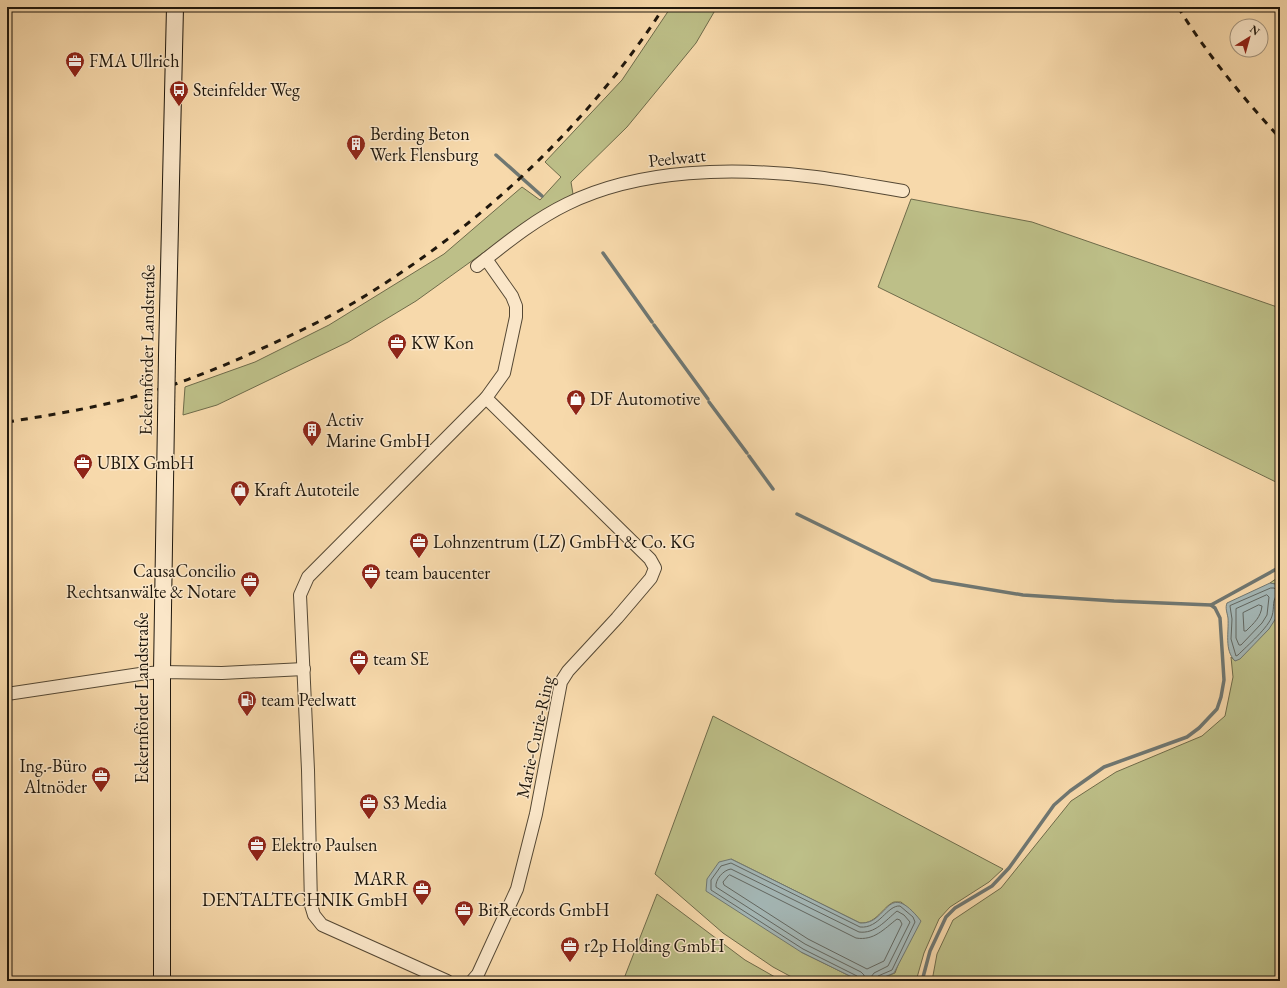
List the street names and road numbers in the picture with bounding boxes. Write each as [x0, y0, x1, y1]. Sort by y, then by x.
street label: Peelwatt [647, 143, 707, 172]
street label: Eckernförder Landstraße [134, 264, 159, 436]
street label: Eckernförder Landstraße [130, 613, 153, 784]
street label: Marie-Curie-Ring [510, 673, 559, 800]

